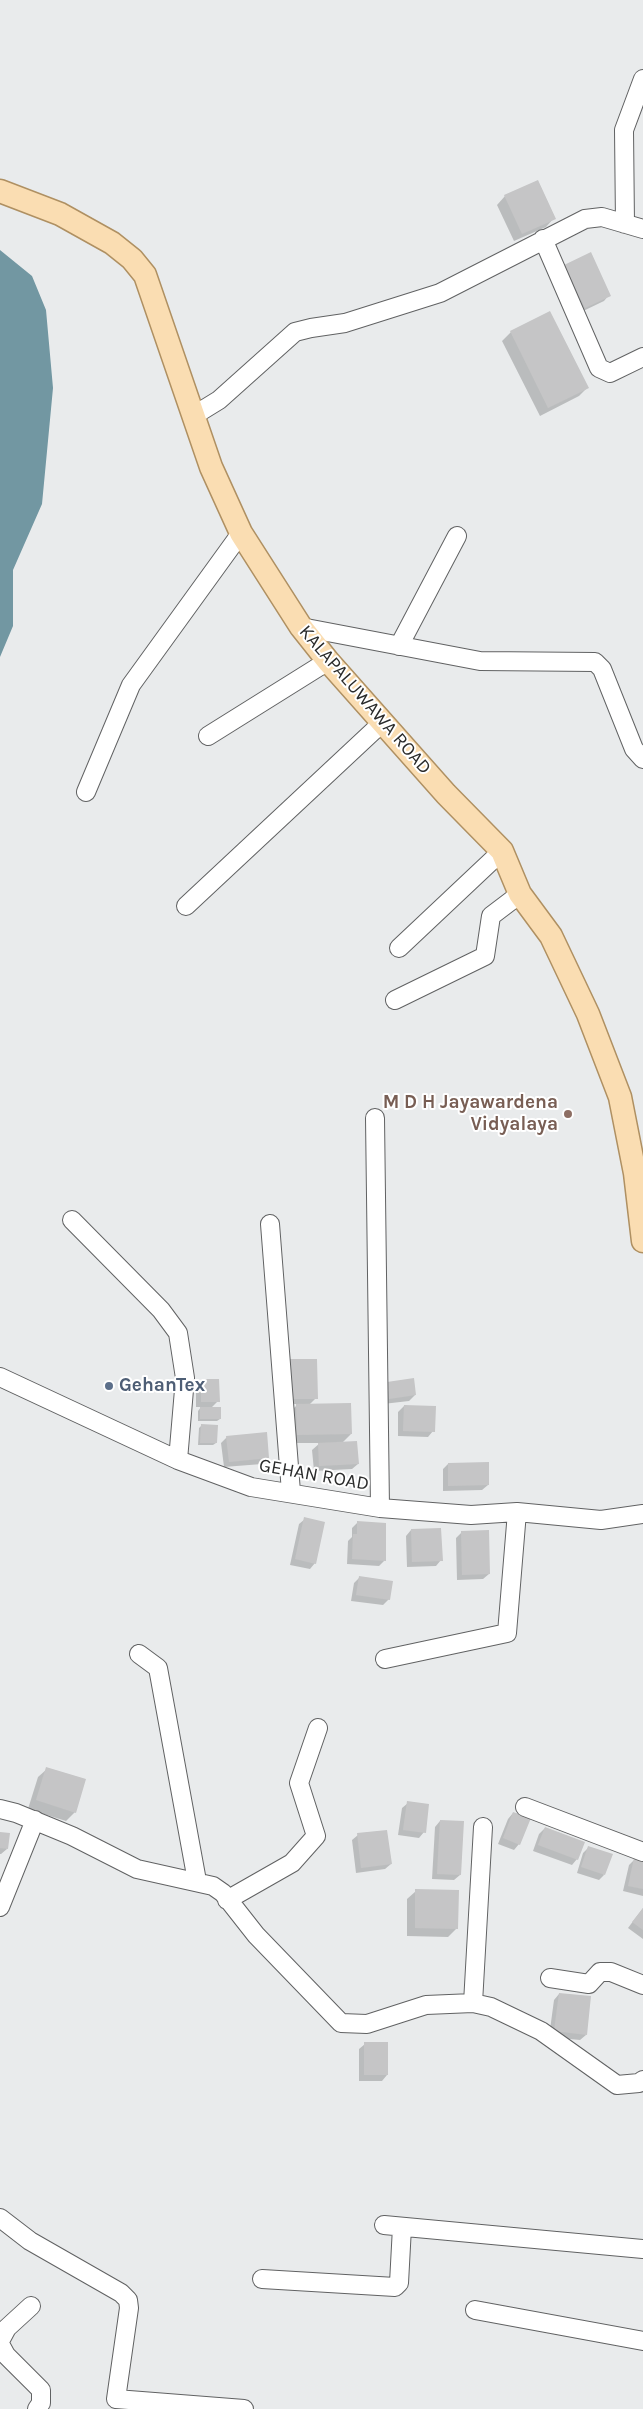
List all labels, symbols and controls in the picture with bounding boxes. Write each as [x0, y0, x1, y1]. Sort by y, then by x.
street label: KALAPALUWAWA ROAD [294, 621, 436, 779]
place label: M D H Jayawardena Vidyalaya [383, 1092, 558, 1136]
marker: M D H Jayawardena Vidyalaya [562, 1108, 574, 1120]
place label: GehanTex [119, 1375, 205, 1397]
marker: GehanTex [103, 1380, 115, 1392]
street label: GEHAN ROAD [257, 1454, 371, 1496]

